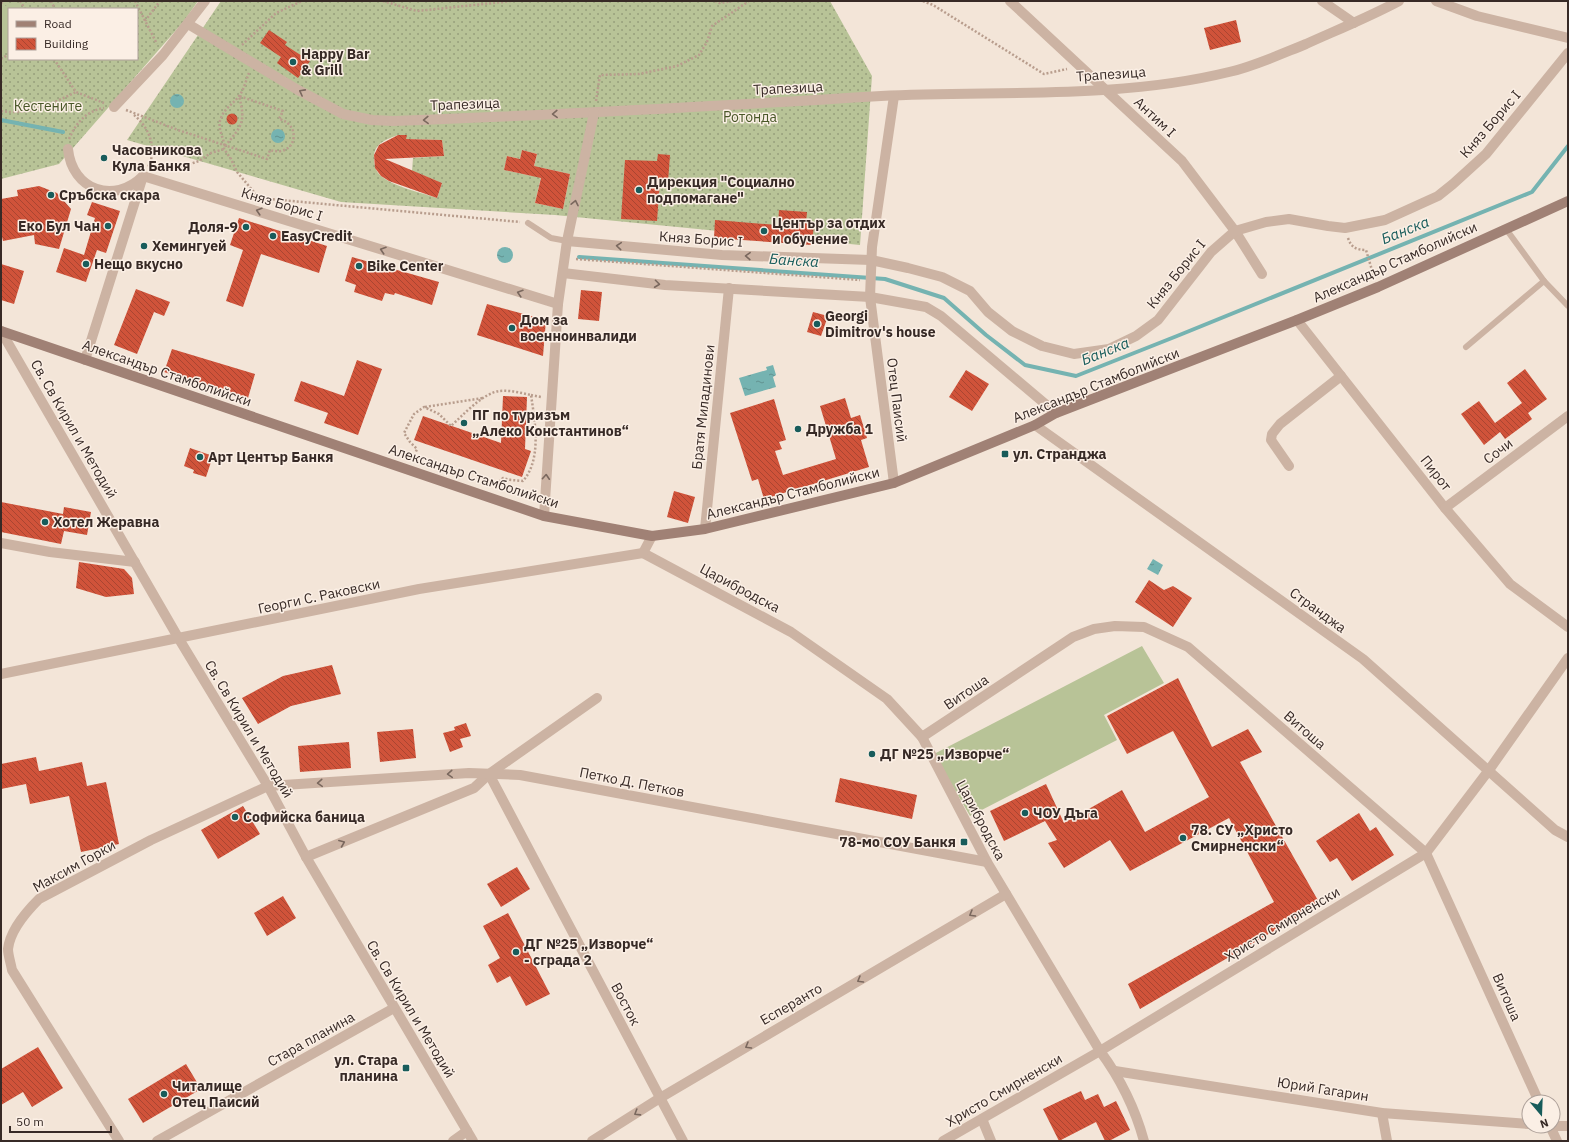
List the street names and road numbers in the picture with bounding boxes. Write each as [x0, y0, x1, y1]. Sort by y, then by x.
street label: Трапезица [1076, 63, 1147, 85]
street label: Трапезица [753, 77, 824, 99]
street label: Княз Борис I [1456, 86, 1524, 162]
street label: Антим I [1130, 93, 1180, 141]
street label: Трапезица [430, 94, 501, 114]
street label: Княз Борис I [239, 183, 325, 225]
street label: Александър Стамболийски [1310, 218, 1480, 306]
street label: Княз Борис I [658, 227, 744, 251]
street label: Княз Борис I [1143, 236, 1209, 312]
street label: Александър Стамболийски [80, 336, 254, 410]
street label: Александър Стамболийски [1010, 343, 1182, 427]
street label: Братя Миладинови [687, 344, 719, 470]
street label: Св. Св Кирил и Методий [27, 356, 121, 502]
street label: Отец Паисий [883, 357, 911, 443]
street label: Сочи [1480, 434, 1516, 468]
street label: Александър Стамболийски [387, 440, 561, 512]
street label: Пирот [1416, 452, 1456, 495]
street label: Александър Стамболийски [704, 463, 882, 523]
street label: Царибродска [697, 559, 784, 617]
street label: Георги С. Раковски [256, 574, 382, 618]
street label: Странджа [1286, 583, 1350, 637]
street label: Св. Св Кирил и Методий [201, 657, 297, 801]
street label: Витоша [940, 670, 992, 714]
street label: Витоша [1280, 707, 1330, 754]
street label: Петко Д. Петков [578, 763, 686, 801]
street label: Царибродска [952, 777, 1010, 864]
street label: Максим Горки [29, 836, 119, 896]
street label: Христо Смирненски [1221, 882, 1343, 966]
street label: Св. Св Кирил и Методий [363, 937, 459, 1081]
street label: Витоша [1489, 970, 1526, 1024]
street label: Восток [607, 979, 645, 1029]
street label: Есперанто [757, 979, 825, 1029]
street label: Стара планина [264, 1007, 358, 1070]
street label: Христо Смирненски [943, 1049, 1065, 1131]
street label: Юрий Гагарин [1276, 1073, 1370, 1105]

